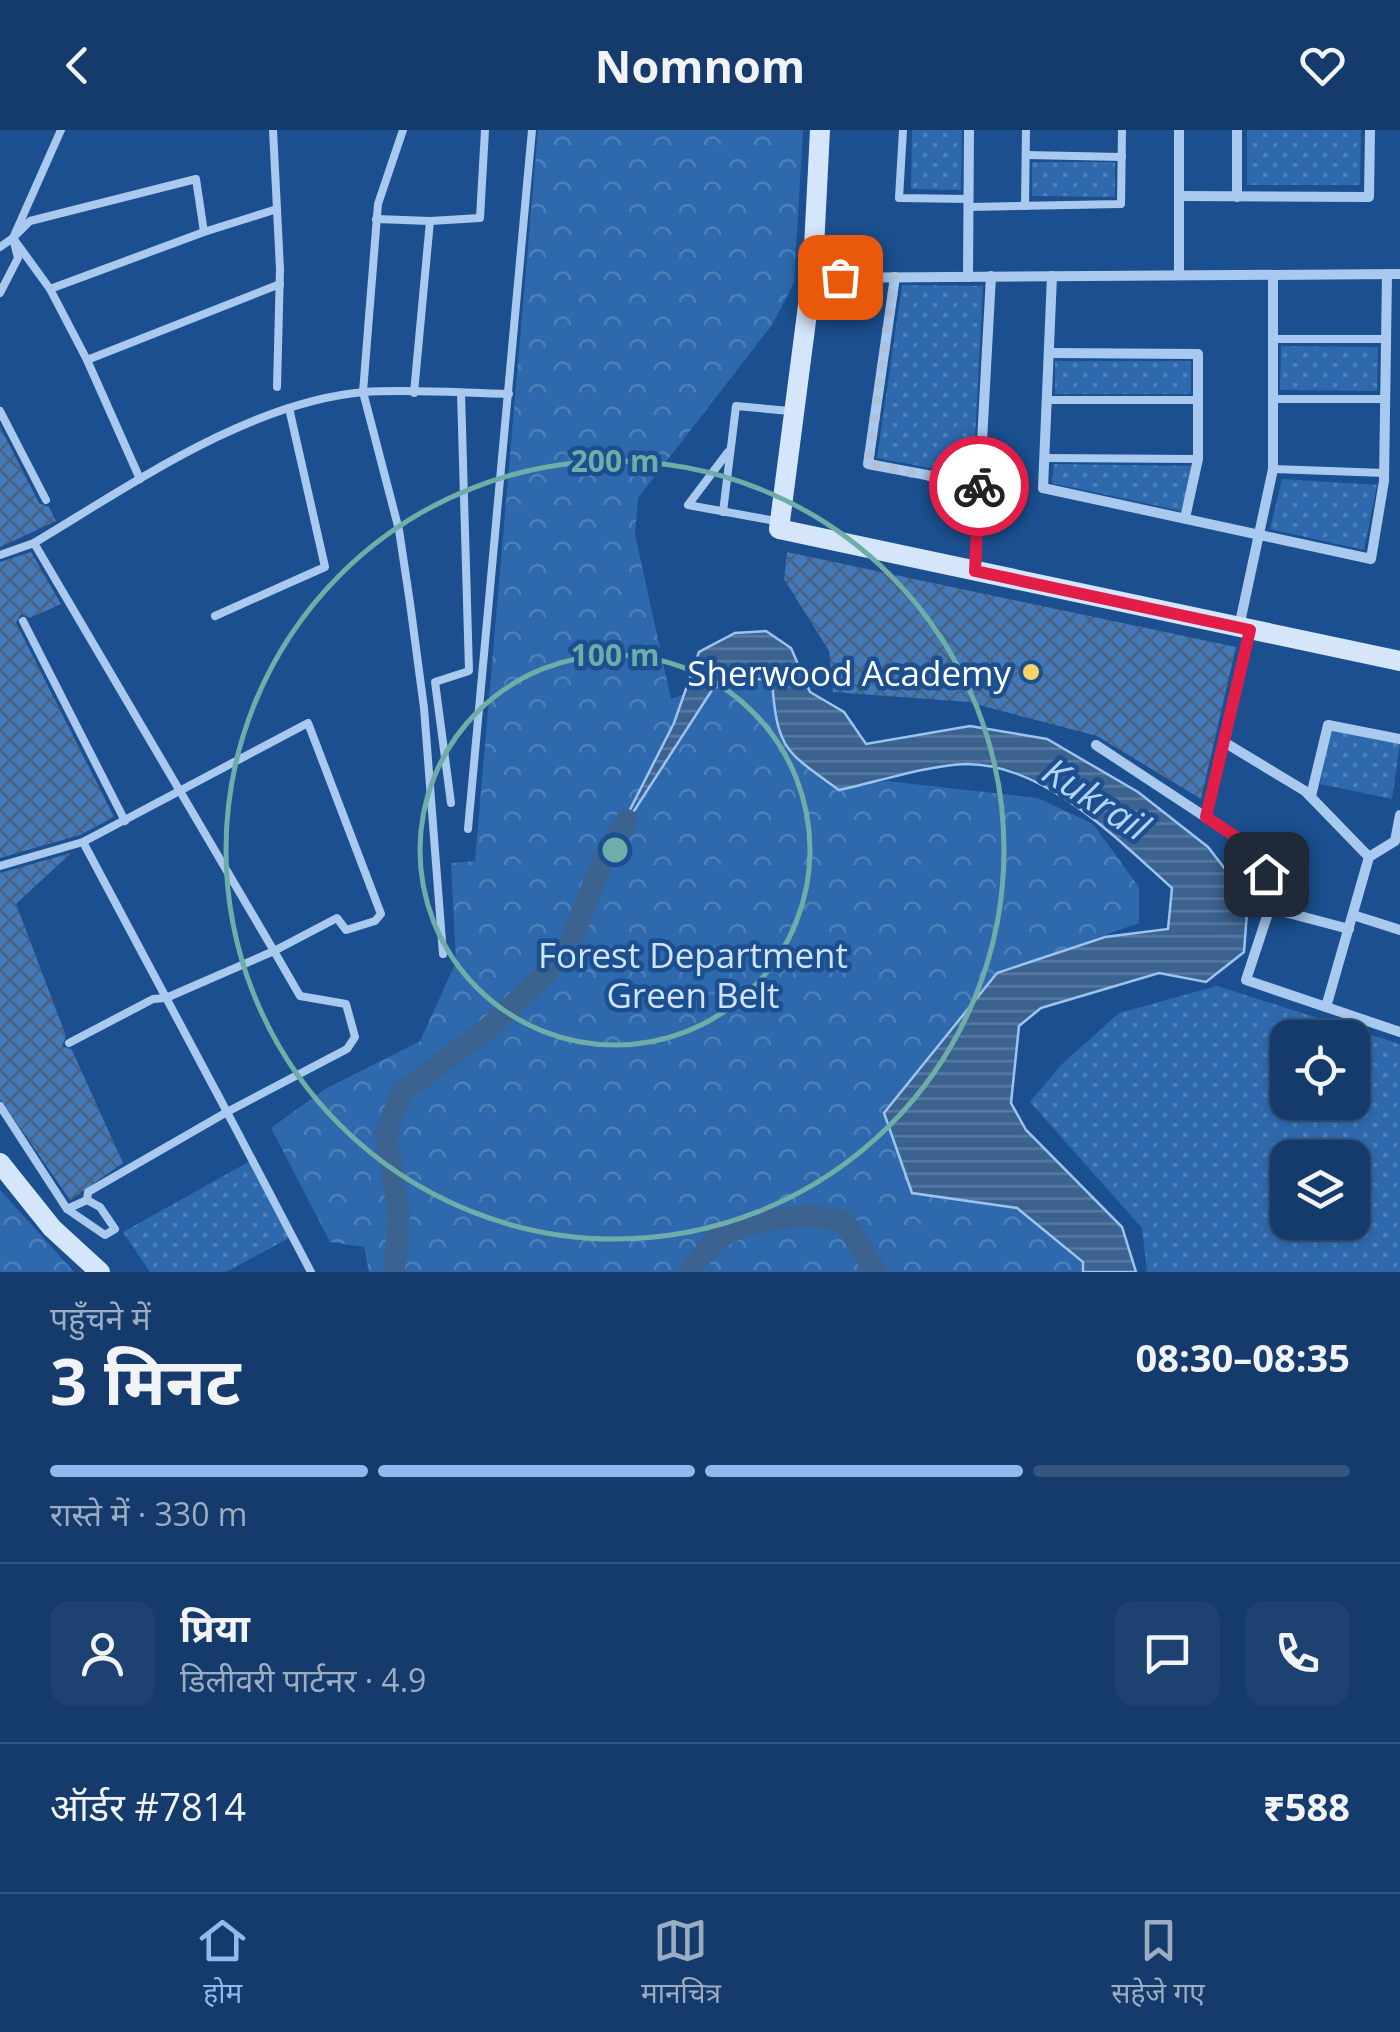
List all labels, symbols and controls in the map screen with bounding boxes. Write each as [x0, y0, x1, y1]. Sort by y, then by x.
text: Nomnom [595, 35, 805, 96]
icon: back [50, 38, 105, 93]
icon: heart [1295, 38, 1350, 93]
pin [798, 235, 883, 320]
icon: bag [813, 250, 868, 305]
courier [929, 436, 1029, 536]
text: 200 m [571, 440, 659, 481]
icon: bike [952, 459, 1007, 514]
text: 100 m [571, 634, 659, 675]
place label: Sherwood Academy [687, 649, 1011, 696]
marker: Sherwood Academy [1020, 661, 1042, 683]
water label: Kukrail [1034, 744, 1162, 853]
centre of rings [597, 832, 633, 868]
pin [1224, 832, 1309, 917]
icon: home [1239, 847, 1294, 902]
park label: Forest Department Green Belt [538, 931, 848, 1018]
map controls [1270, 1020, 1370, 1240]
button: locate [1270, 1020, 1370, 1120]
button: layers [1270, 1140, 1370, 1240]
text: पहुँचने में [50, 1296, 151, 1339]
text: 08:30–08:35 [1136, 1331, 1350, 1383]
text: 3 मिनट [50, 1336, 241, 1424]
text: रास्ते में · 330 m [50, 1492, 247, 1535]
button: person [50, 1601, 155, 1706]
text: प्रिया [180, 1601, 250, 1653]
button: chat [1115, 1601, 1220, 1706]
button: phone [1245, 1601, 1350, 1706]
text: डिलीवरी पार्टनर · 4.9 [180, 1658, 426, 1701]
text: ऑर्डर #7814 [50, 1780, 246, 1832]
text: ₹588 [1263, 1780, 1350, 1832]
tab: होम [195, 1913, 250, 2014]
tab: मानचित्र [641, 1913, 721, 2014]
tab: सहेजे गए [1112, 1913, 1205, 2014]

